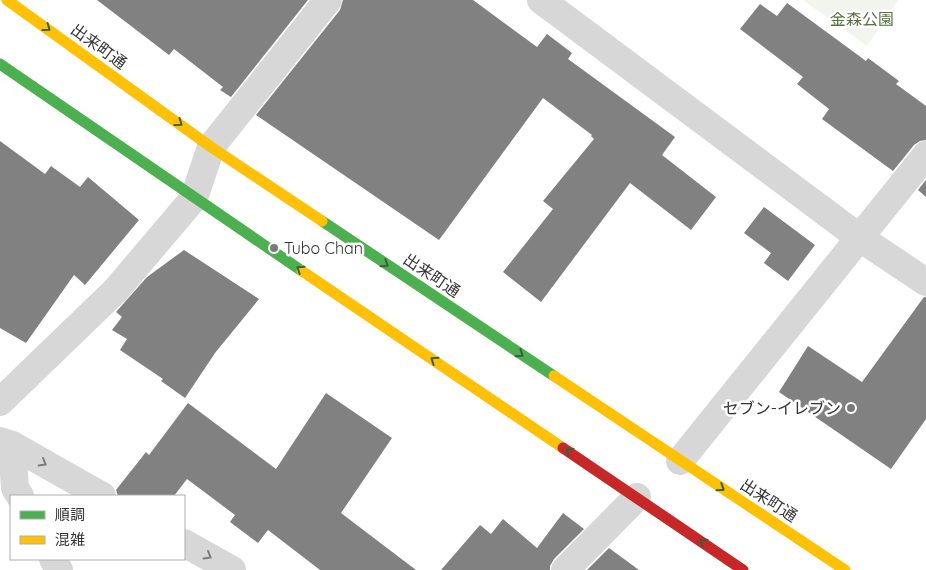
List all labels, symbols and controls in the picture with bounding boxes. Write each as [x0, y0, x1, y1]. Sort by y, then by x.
park label: 金森公園 [830, 9, 894, 29]
street label: 出来町通 [67, 19, 131, 73]
one-way arrow [41, 22, 50, 32]
one-way arrow [173, 117, 182, 126]
place label: Tubo Chan [284, 238, 363, 258]
marker: Tubo Chan [268, 242, 280, 254]
street label: 出来町通 [400, 249, 464, 301]
one-way arrow [380, 257, 389, 267]
one-way arrow [296, 266, 305, 275]
one-way arrow [515, 348, 524, 357]
one-way arrow [430, 357, 440, 366]
place label: セブン-イレブン [723, 398, 841, 418]
marker: セブン-イレブン [845, 402, 857, 414]
one-way arrow [565, 448, 575, 457]
one-way arrow [38, 457, 47, 467]
street label: 出来町通 [737, 474, 801, 526]
one-way arrow [715, 482, 725, 491]
legend [10, 495, 185, 560]
text: 順調 [55, 505, 85, 524]
text: 混雑 [55, 530, 85, 549]
one-way arrow [699, 539, 708, 549]
one-way arrow [202, 550, 211, 560]

